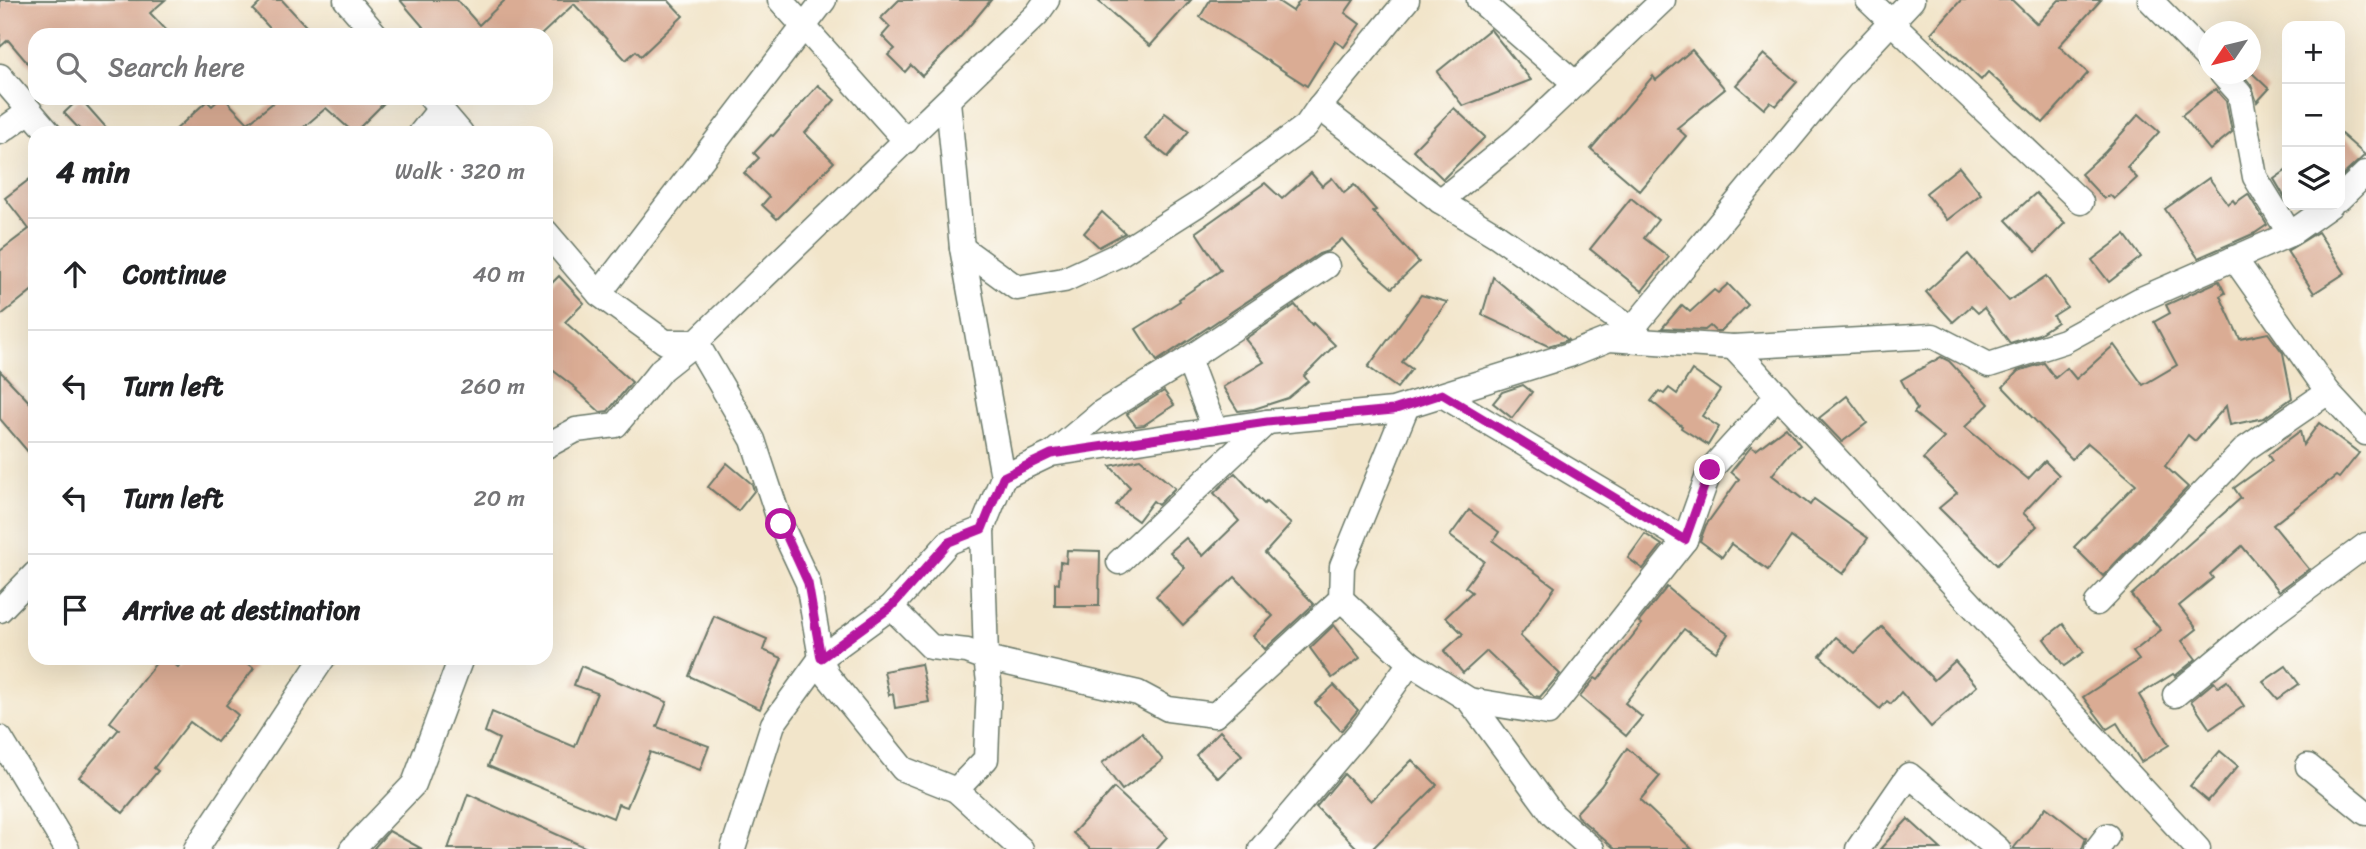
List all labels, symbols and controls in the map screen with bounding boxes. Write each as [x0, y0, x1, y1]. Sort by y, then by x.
north arrow [2198, 21, 2261, 84]
map controls [2282, 21, 2345, 210]
button: + [2282, 21, 2345, 84]
search box [28, 28, 553, 105]
text: Search here [108, 44, 245, 90]
icon: search [52, 48, 90, 86]
button: − [2282, 84, 2345, 147]
text: 4 min [56, 145, 130, 199]
button: layers [2282, 147, 2345, 210]
text: Walk · 320 m [395, 151, 525, 192]
text: Continue [123, 251, 226, 297]
text: 40 m [472, 254, 525, 295]
icon: ahead [56, 255, 94, 293]
text: Turn left [123, 363, 223, 409]
text: 260 m [460, 366, 525, 407]
icon: left [56, 367, 94, 405]
route end [1694, 454, 1725, 485]
text: Turn left [123, 475, 223, 521]
text: 20 m [474, 478, 525, 519]
icon: left [56, 479, 94, 517]
route start [765, 508, 796, 539]
text: Arrive at destination [123, 587, 360, 633]
icon: arrive [56, 591, 94, 629]

